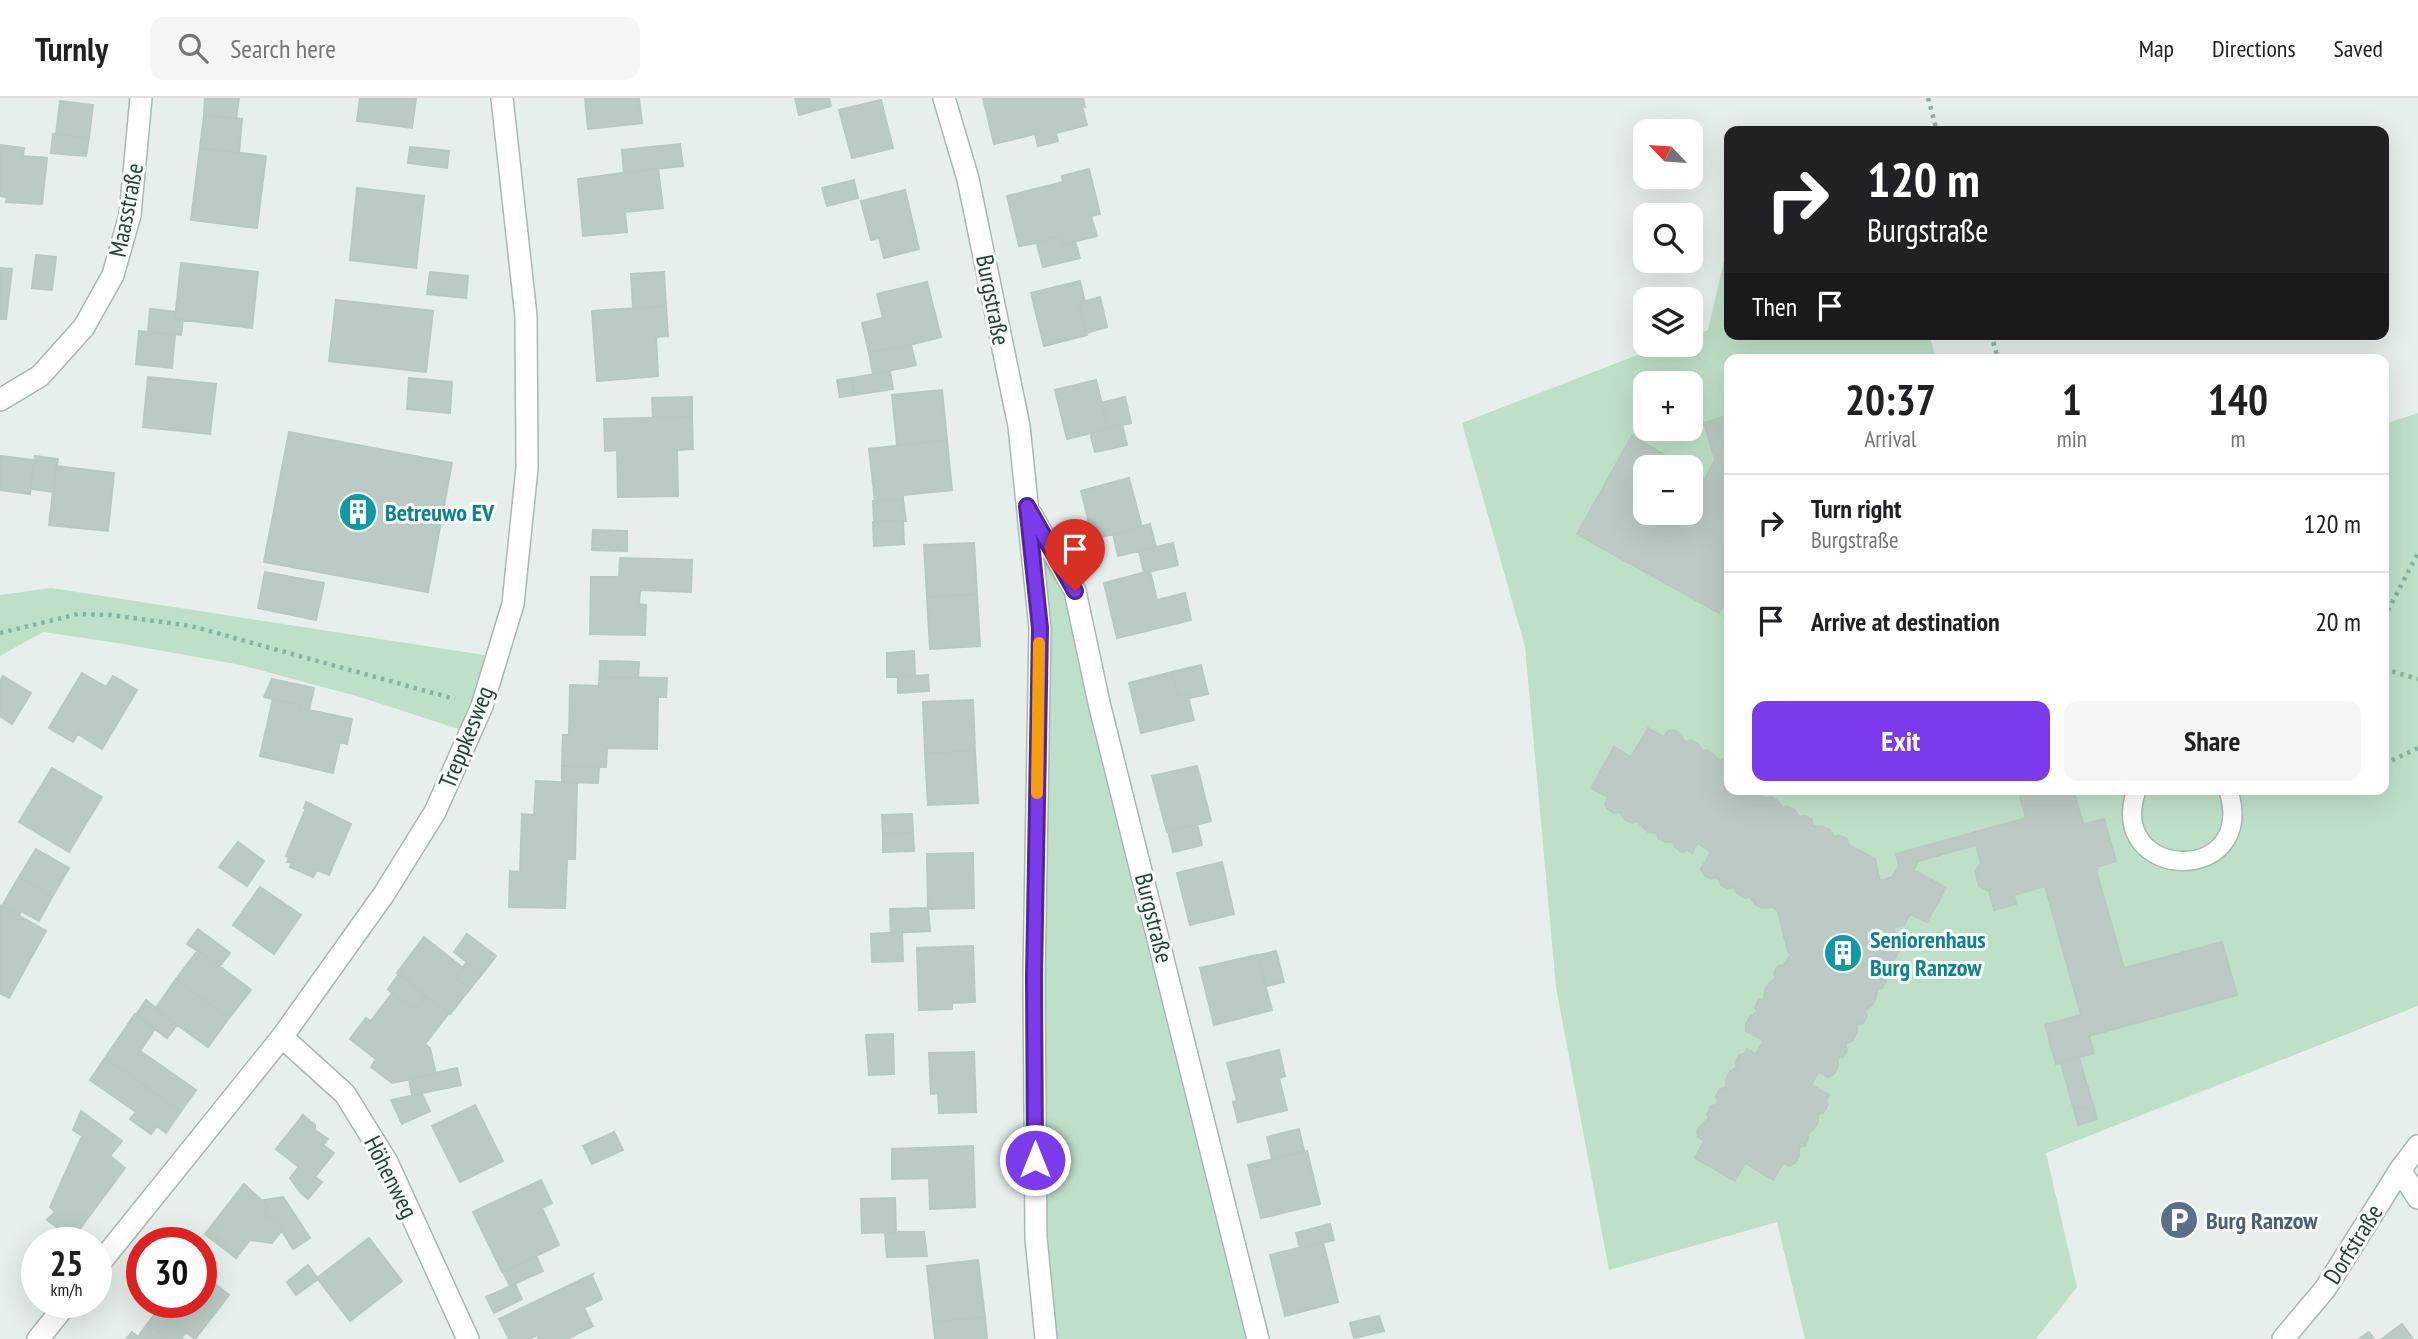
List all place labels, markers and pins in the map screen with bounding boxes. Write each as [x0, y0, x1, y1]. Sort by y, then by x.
building icon: Betreuwo EV [337, 491, 379, 533]
place label: Betreuwo EV [385, 497, 495, 528]
pin [1045, 519, 1105, 591]
place label: Seniorenhaus Burg Ranzow [1870, 924, 1986, 983]
building icon: Seniorenhaus Burg Ranzow [1822, 932, 1864, 974]
parking icon: Burg Ranzow [2158, 1199, 2200, 1241]
place label: Burg Ranzow [2206, 1205, 2318, 1236]

